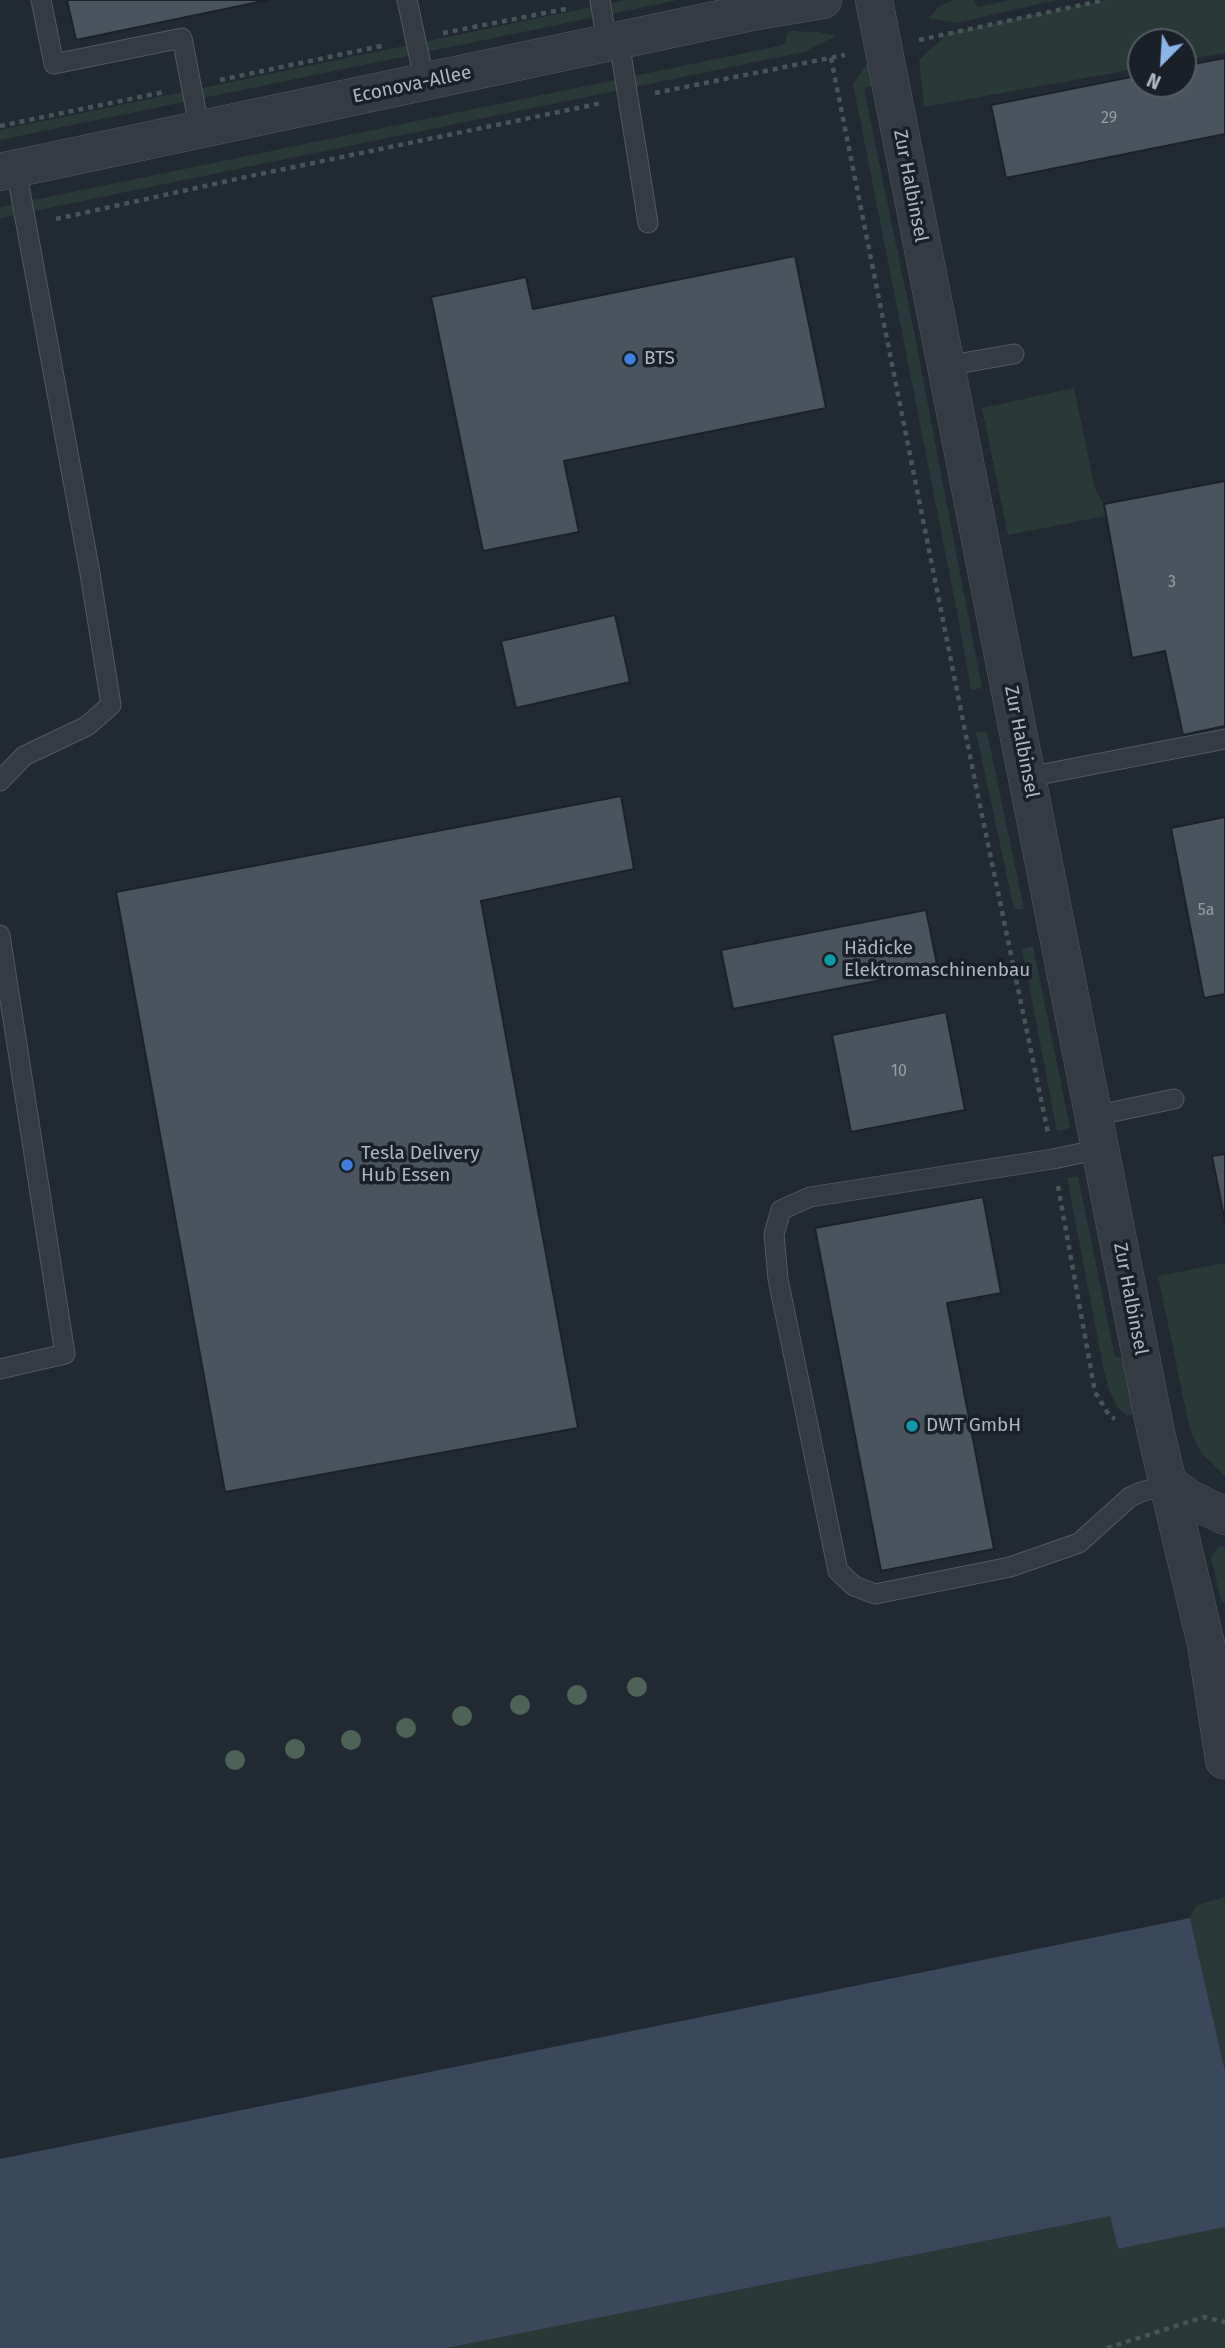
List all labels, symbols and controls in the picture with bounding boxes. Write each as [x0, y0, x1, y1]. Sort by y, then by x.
north arrow [1127, 28, 1197, 98]
street label: Econova-Allee [350, 61, 474, 109]
text: N [1144, 68, 1165, 94]
house number: 29 [1101, 109, 1117, 129]
street label: Zur Halbinsel [888, 128, 932, 244]
place label: BTS [644, 348, 675, 370]
marker: BTS [622, 351, 638, 367]
house number: 3 [1168, 573, 1176, 593]
street label: Zur Halbinsel [999, 684, 1043, 800]
house number: 5a [1198, 901, 1214, 921]
place label: Hädicke Elektromaschinenbau [844, 938, 1030, 982]
marker: Hädicke Elektromaschinenbau [822, 952, 838, 968]
house number: 10 [891, 1062, 907, 1082]
place label: Tesla Delivery Hub Essen [361, 1143, 480, 1187]
marker: Tesla Delivery Hub Essen [339, 1157, 355, 1173]
street label: Zur Halbinsel [1108, 1241, 1152, 1357]
place label: DWT GmbH [926, 1415, 1021, 1437]
marker: DWT GmbH [904, 1418, 920, 1434]

